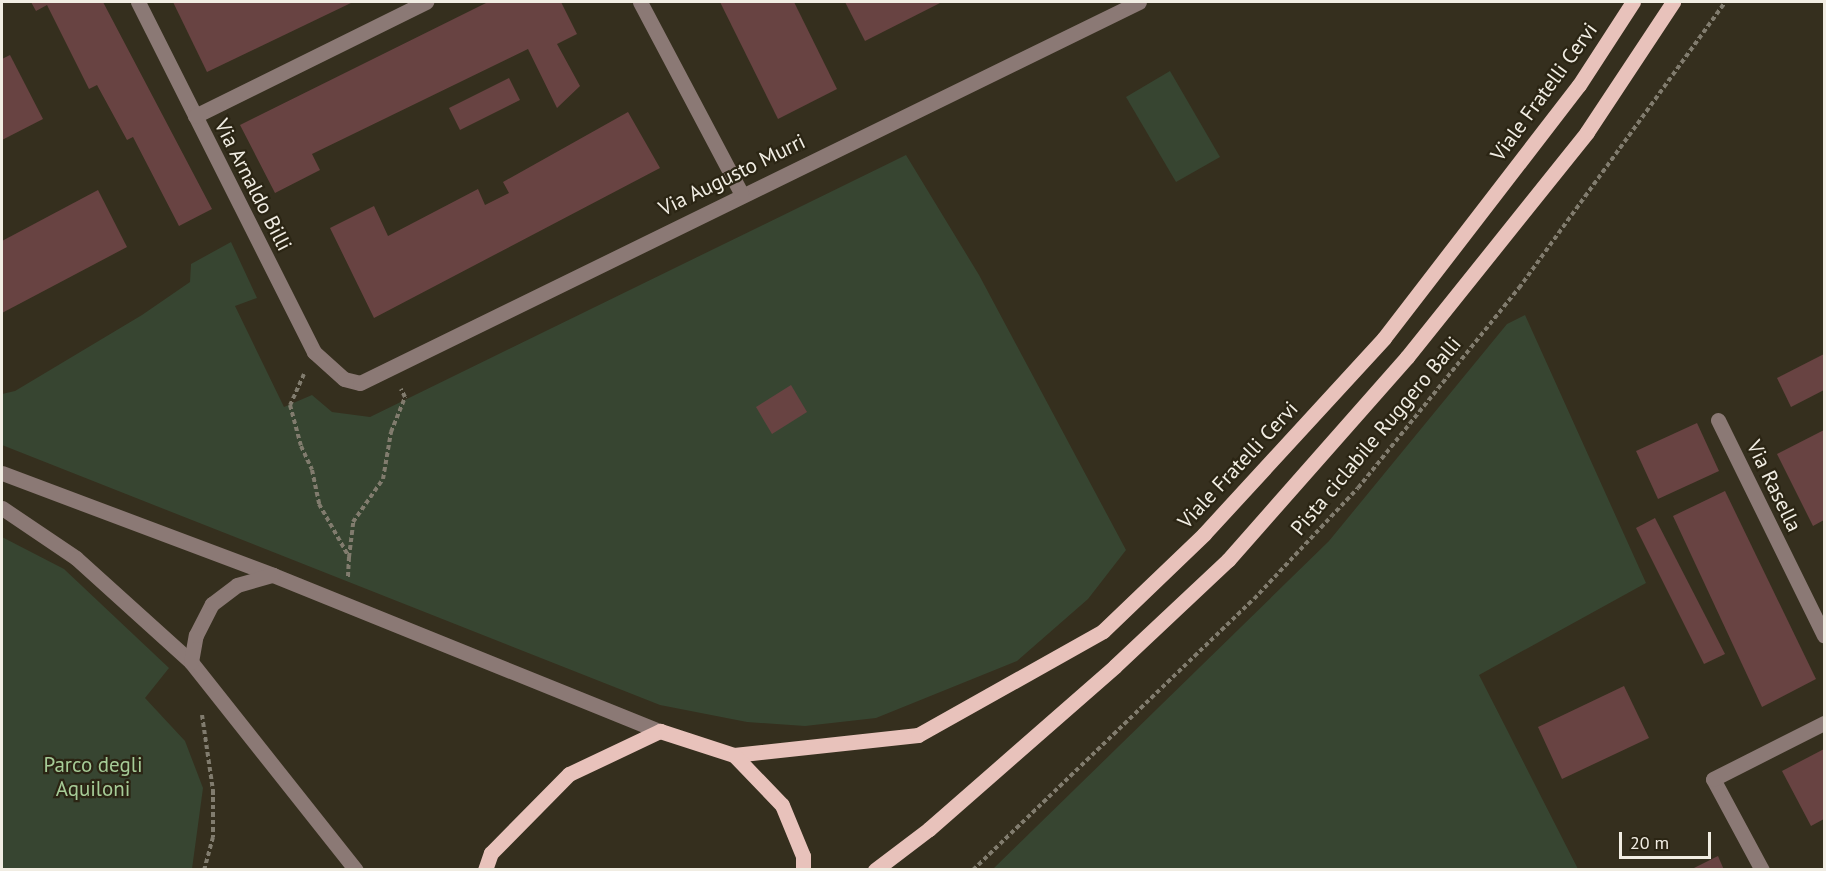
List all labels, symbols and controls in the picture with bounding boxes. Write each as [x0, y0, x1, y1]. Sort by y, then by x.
street label: Viale Fratelli Cervi [1485, 18, 1603, 166]
street label: Via Arnaldo Billi [209, 115, 297, 255]
street label: Via Augusto Murri [654, 129, 810, 221]
street label: Pista ciclabile Ruggero Balli [1286, 332, 1466, 540]
street label: Viale Fratelli Cervi [1173, 396, 1303, 534]
street label: Via Rasella [1741, 436, 1807, 536]
park label: Parco degli Aquiloni [43, 752, 143, 802]
scale bar [1622, 820, 1714, 858]
text: 20 m [1630, 831, 1669, 854]

